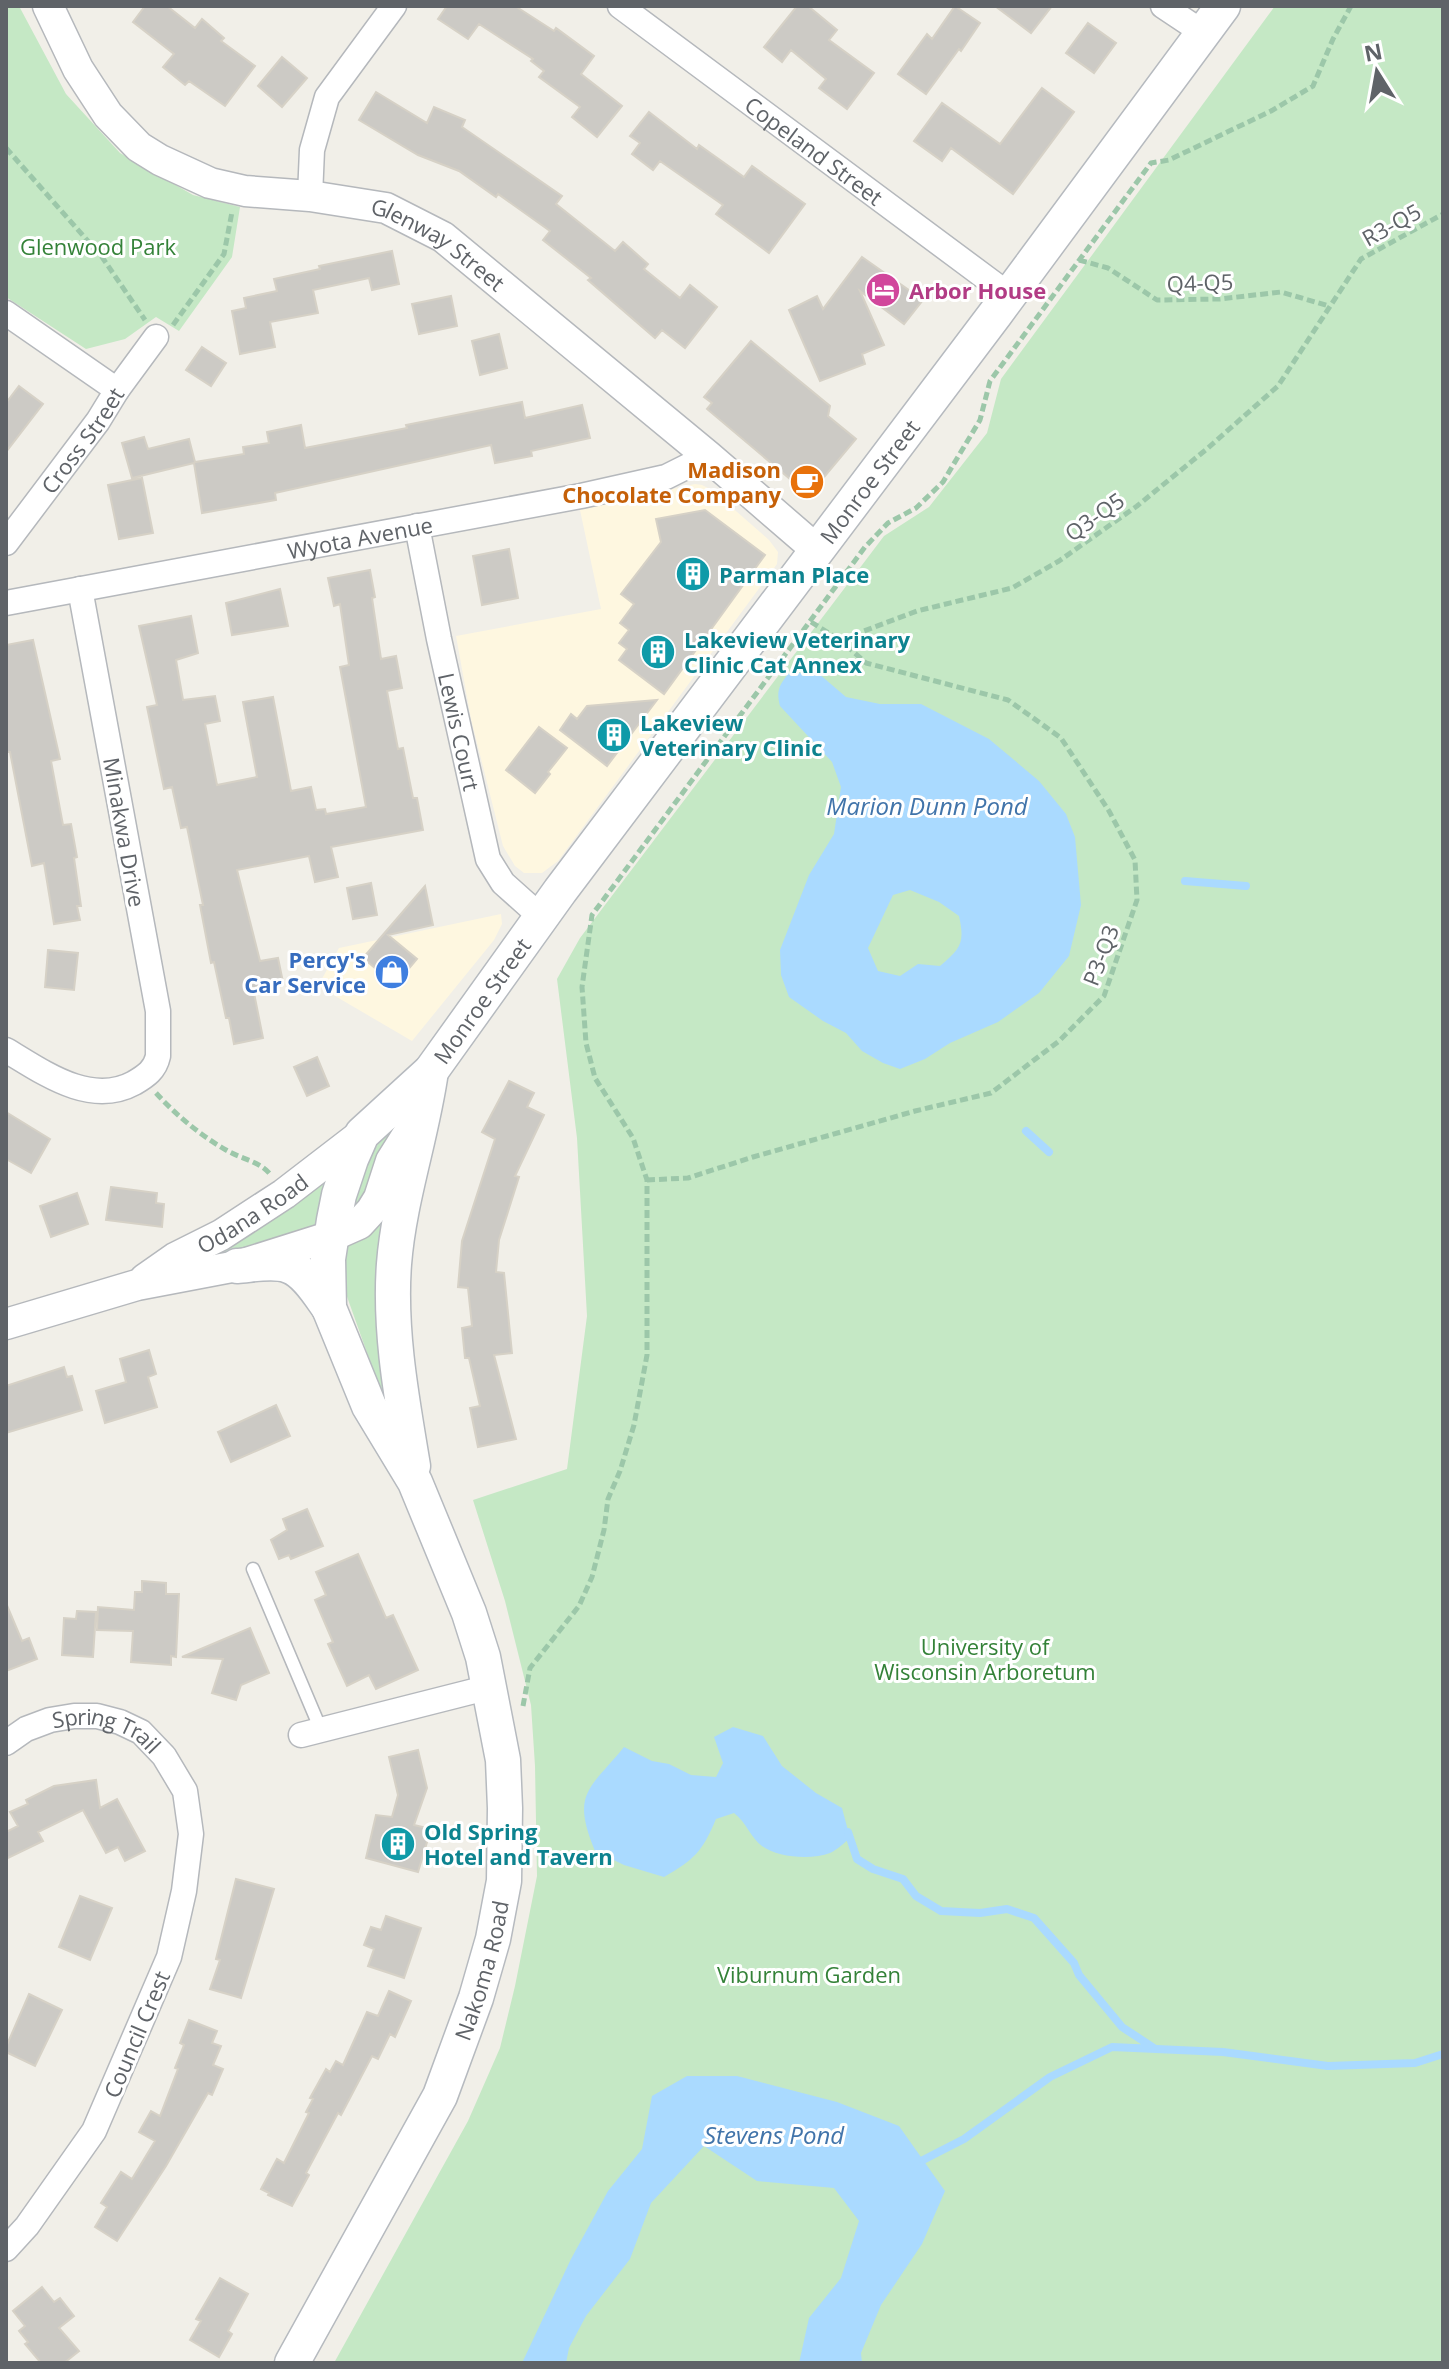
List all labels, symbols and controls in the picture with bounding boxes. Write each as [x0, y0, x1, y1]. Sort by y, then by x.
north arrow [1337, 32, 1417, 112]
text: N [1361, 35, 1385, 68]
street label: Copeland Street [739, 89, 890, 212]
street label: Glenway Street [369, 191, 512, 297]
street label: R3-Q5 [1356, 196, 1426, 252]
park label: Glenwood Park [20, 231, 176, 261]
street label: Q4-Q5 [1166, 266, 1234, 298]
hotel icon: Arbor House [864, 271, 902, 309]
place label: Arbor House [909, 275, 1046, 305]
street label: Cross Street [34, 381, 130, 499]
street label: Monroe Street [812, 413, 926, 549]
place label: Madison Chocolate Company [562, 454, 781, 509]
cafe icon: Madison Chocolate Company [788, 463, 826, 501]
street label: Q3-Q5 [1058, 485, 1130, 547]
street label: Wyota Avenue [285, 509, 435, 565]
building icon: Parman Place [674, 555, 712, 593]
place label: Parman Place [719, 559, 869, 589]
place label: Lakeview Veterinary Clinic Cat Annex [684, 624, 910, 679]
building icon: Lakeview Veterinary Clinic Cat Annex [639, 633, 677, 671]
street label: Lewis Court [432, 670, 487, 794]
place label: Lakeview Veterinary Clinic [640, 707, 822, 762]
building icon: Lakeview Veterinary Clinic [595, 716, 633, 754]
street label: Minakwa Drive [97, 755, 153, 909]
water label: Marion Dunn Pond [826, 789, 1029, 822]
street label: P3-Q3 [1075, 920, 1125, 990]
street label: Monroe Street [426, 931, 537, 1070]
place label: Percy's Car Service [244, 944, 366, 999]
shop icon: Percy's Car Service [373, 953, 411, 991]
street label: Odana Road [192, 1166, 314, 1260]
park label: University of Wisconsin Arboretum [874, 1631, 1096, 1686]
street label: Spring Trail [50, 1700, 168, 1759]
place label: Old Spring Hotel and Tavern [424, 1816, 613, 1871]
building icon: Old Spring Hotel and Tavern [379, 1825, 417, 1863]
street label: Nakoma Road [447, 1898, 515, 2044]
park label: Viburnum Garden [717, 1959, 901, 1989]
street label: Council Crest [96, 1966, 176, 2102]
water label: Stevens Pond [704, 2118, 845, 2151]

